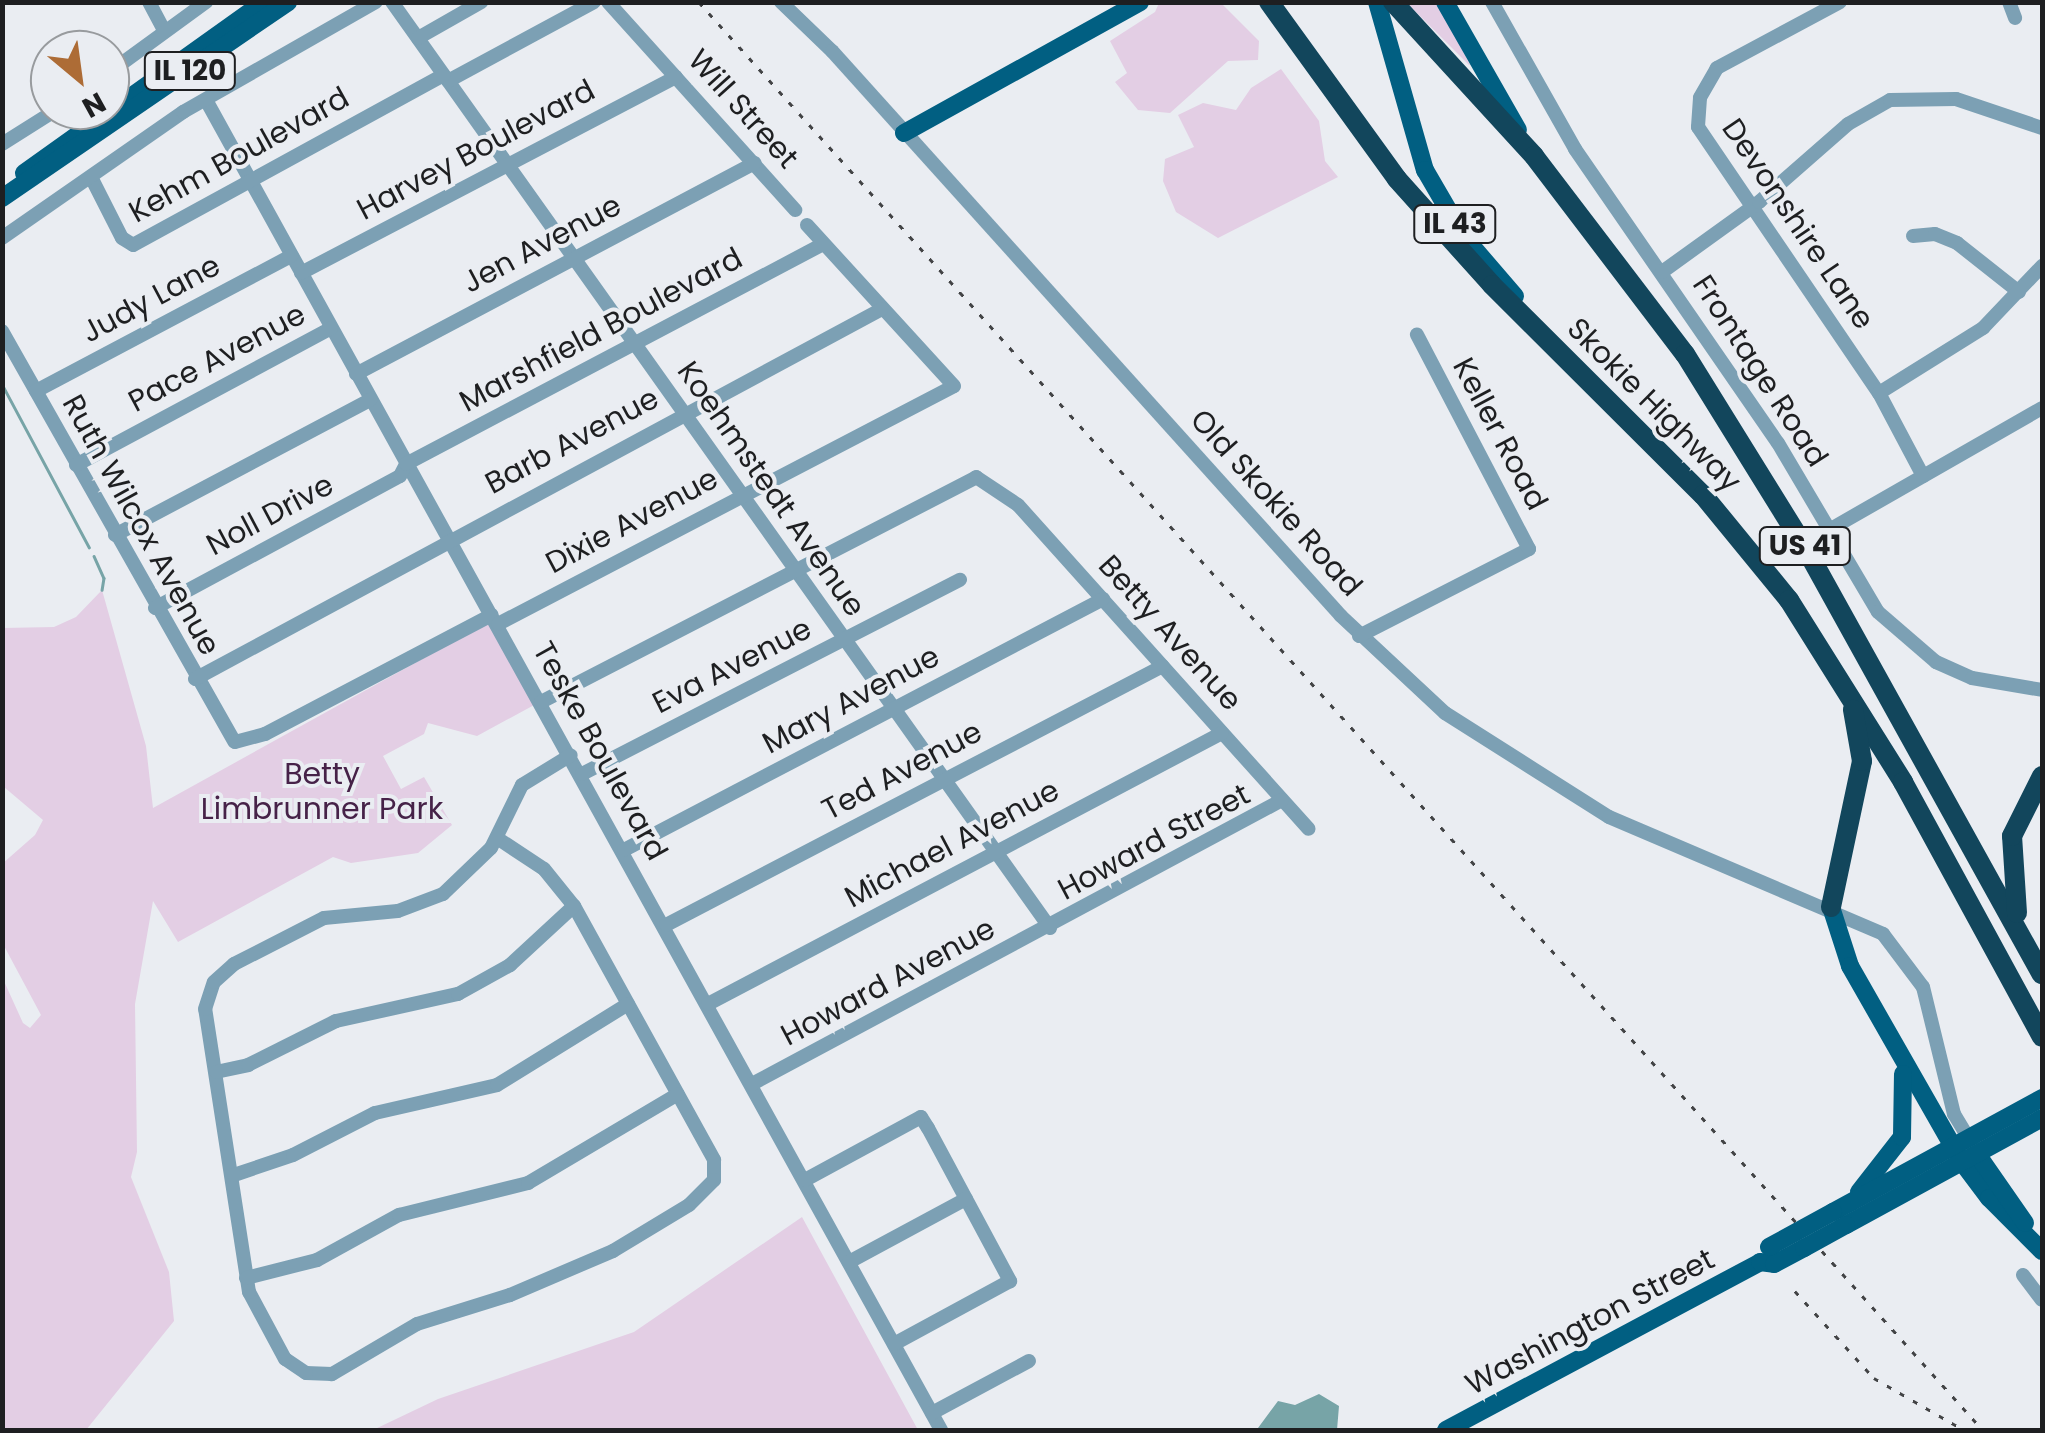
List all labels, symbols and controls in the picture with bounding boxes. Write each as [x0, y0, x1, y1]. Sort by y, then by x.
north arrow [30, 30, 130, 130]
street label: Will Street [680, 42, 806, 176]
road number: IL 120 [142, 48, 238, 94]
street label: Harvey Boulevard [351, 72, 601, 228]
street label: Kehm Boulevard [123, 80, 355, 230]
text: N [75, 83, 112, 127]
street label: Devonshire Lane [1714, 112, 1882, 336]
street label: Jen Avenue [457, 187, 627, 301]
road number: IL 43 [1412, 201, 1498, 247]
street label: Marshfield Boulevard [453, 240, 749, 420]
street label: Judy Lane [76, 248, 226, 350]
street label: Frontage Road [1685, 269, 1835, 473]
street label: Pace Avenue [122, 296, 312, 420]
street label: Skokie Highway [1560, 311, 1748, 499]
street label: Keller Road [1445, 352, 1555, 516]
street label: Koehmstedt Avenue [669, 355, 873, 623]
street label: Barb Avenue [479, 380, 665, 502]
street label: Ruth Wilcox Avenue [54, 389, 228, 661]
street label: Old Skokie Road [1183, 402, 1369, 604]
street label: Dixie Avenue [540, 461, 724, 581]
street label: Noll Drive [201, 467, 339, 563]
road number: US 41 [1758, 523, 1852, 569]
street label: Betty Avenue [1091, 548, 1249, 718]
street label: Eva Avenue [647, 611, 817, 721]
street label: Teske Boulevard [525, 636, 675, 866]
street label: Mary Avenue [757, 638, 945, 762]
street label: Ted Avenue [816, 714, 988, 828]
park label: Betty Limbrunner Park [201, 756, 443, 826]
street label: Michael Avenue [839, 772, 1065, 916]
street label: Howard Street [1052, 776, 1256, 908]
street label: Howard Avenue [775, 910, 1001, 1054]
street label: Washington Street [1460, 1241, 1720, 1403]

